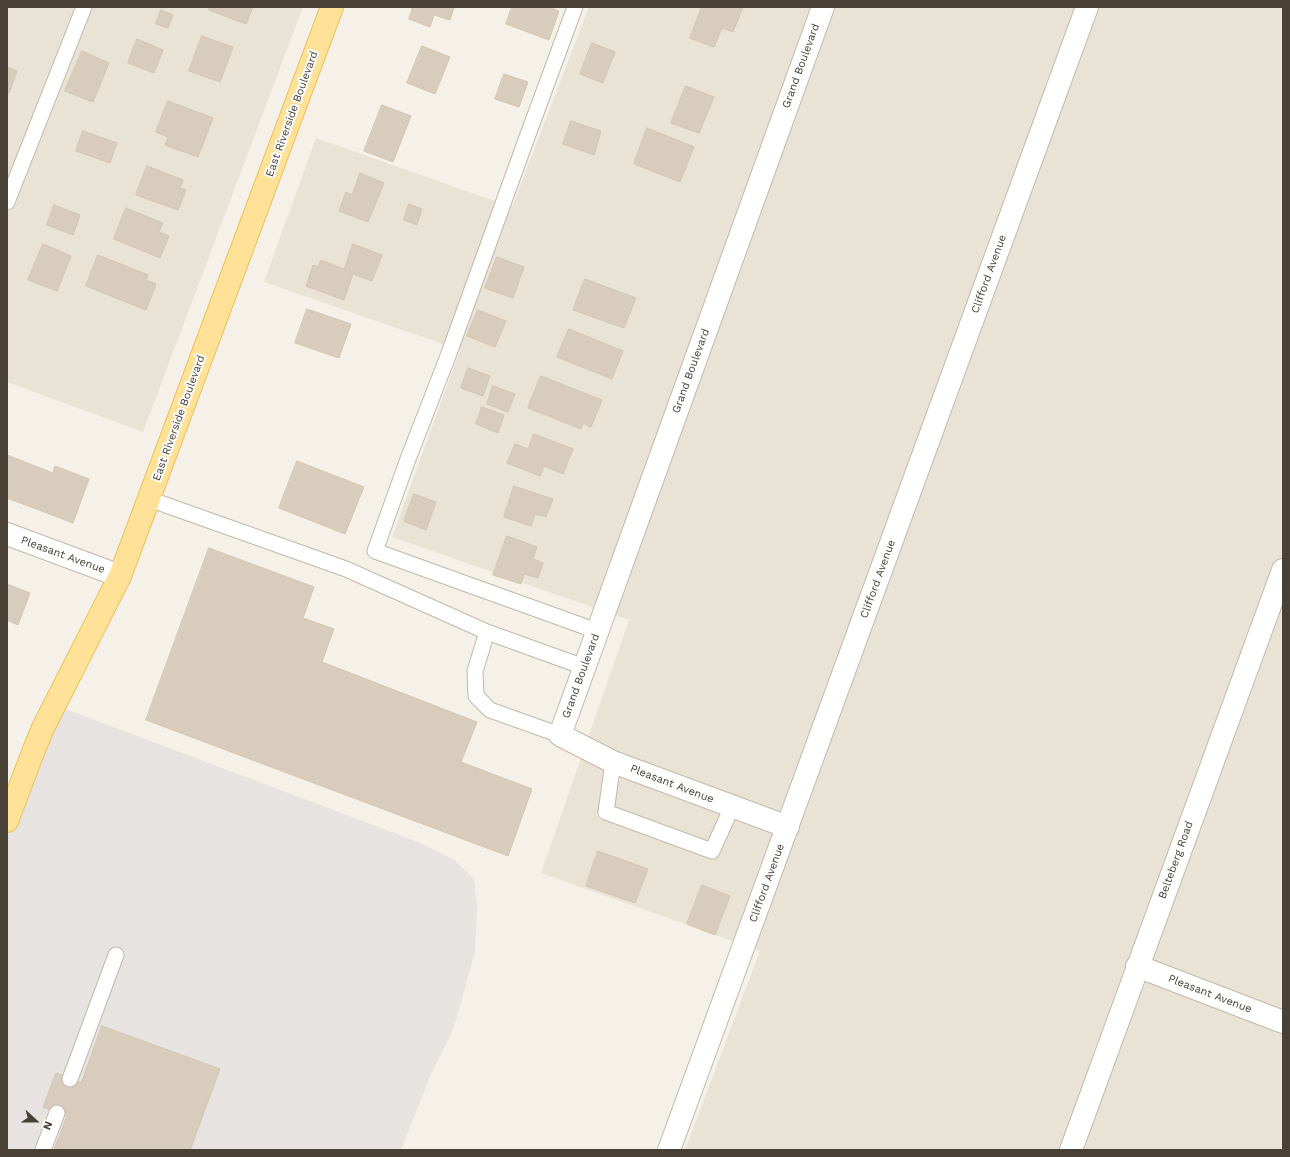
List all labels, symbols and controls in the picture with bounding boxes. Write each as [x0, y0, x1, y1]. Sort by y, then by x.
street label: Grand Boulevard [780, 22, 822, 110]
street label: East Riverside Boulevard [263, 49, 321, 179]
street label: Clifford Avenue [969, 233, 1009, 315]
street label: Grand Boulevard [670, 327, 712, 415]
street label: East Riverside Boulevard [150, 353, 208, 483]
street label: Pleasant Avenue [19, 534, 107, 576]
street label: Clifford Avenue [858, 538, 898, 620]
street label: Grand Boulevard [560, 632, 602, 720]
street label: Pleasant Avenue [628, 762, 716, 806]
street label: Belteberg Road [1156, 819, 1196, 901]
street label: Clifford Avenue [747, 842, 787, 924]
street label: Pleasant Avenue [1166, 972, 1254, 1016]
north arrow [16, 1101, 56, 1141]
text: N [40, 1119, 55, 1132]

